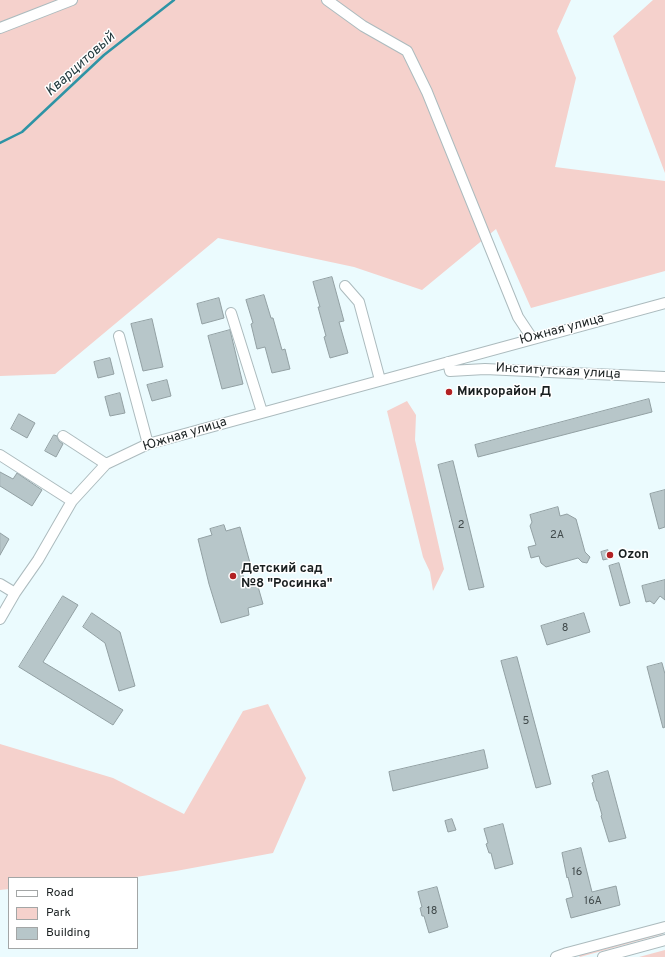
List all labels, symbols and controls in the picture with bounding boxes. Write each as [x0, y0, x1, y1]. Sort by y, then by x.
water label: Кварцитовый [43, 29, 119, 101]
street label: Южная улица [518, 311, 606, 349]
street label: Институтская улица [495, 361, 621, 383]
place label: Микрорайон Д [457, 384, 551, 400]
marker: Микрорайон Д [444, 387, 454, 397]
street label: Южная улица [141, 415, 229, 455]
house number: 2 [458, 519, 464, 533]
house number: 2А [550, 529, 564, 543]
place label: Ozon [618, 547, 649, 563]
marker: Ozon [605, 550, 615, 560]
place label: Детский сад №8 "Росинка" [241, 561, 333, 592]
marker: Детский сад №8 "Росинка" [228, 571, 238, 581]
house number: 8 [562, 622, 568, 636]
house number: 5 [523, 715, 529, 729]
house number: 16 [572, 866, 582, 880]
legend [8, 877, 138, 949]
text: Road [46, 885, 74, 901]
house number: 16А [584, 895, 602, 909]
text: Park [46, 905, 71, 921]
house number: 18 [427, 905, 437, 919]
text: Building [46, 925, 90, 941]

